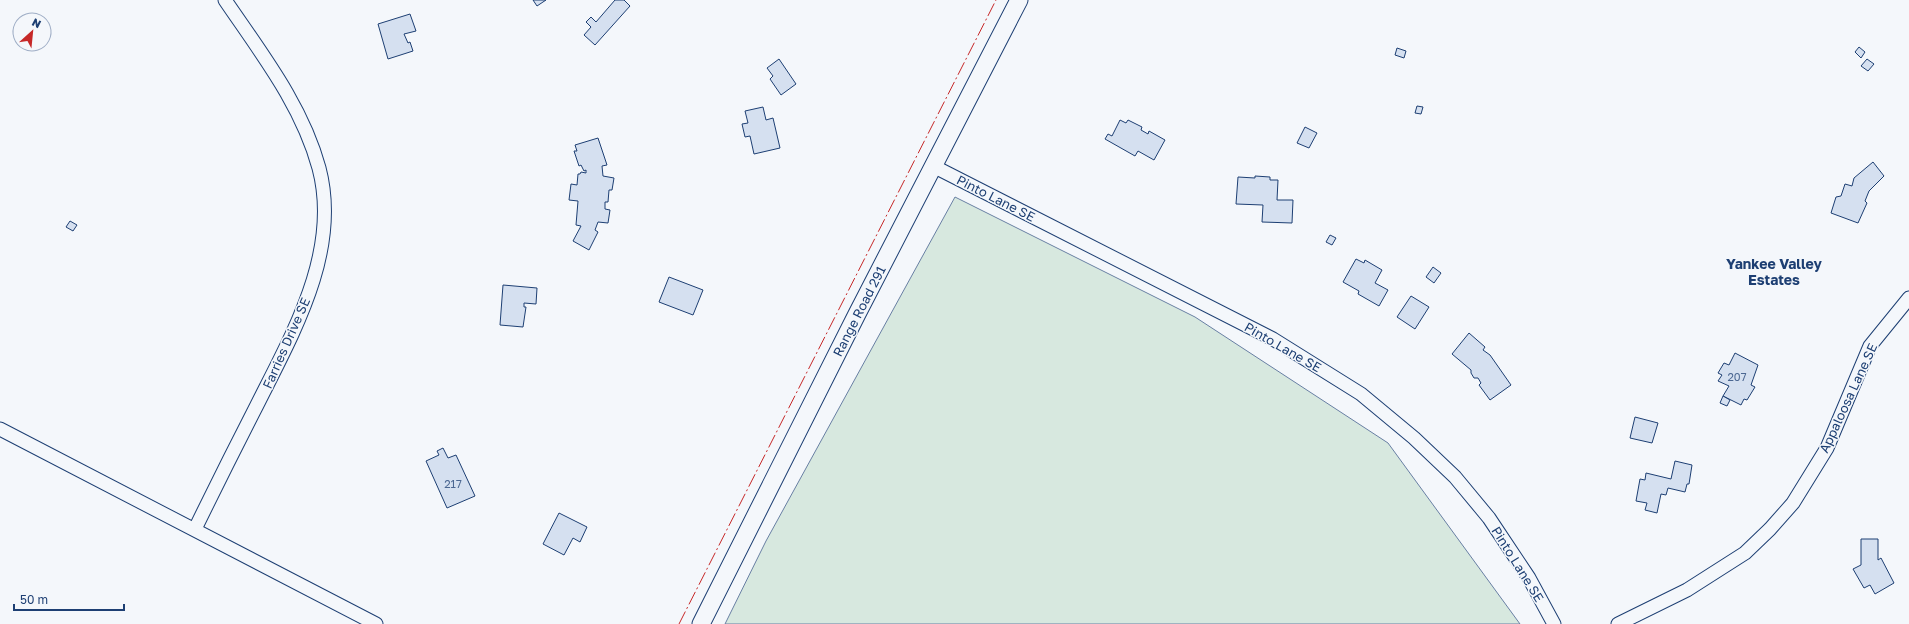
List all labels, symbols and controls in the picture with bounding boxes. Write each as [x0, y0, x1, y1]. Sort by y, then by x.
north arrow [12, 12, 52, 52]
text: N [30, 15, 43, 30]
street label: Pinto Lane SE [954, 171, 1038, 225]
district label: Yankee Valley Estates [1726, 255, 1823, 288]
street label: Range Road 291 [829, 263, 889, 359]
street label: Farries Drive SE [259, 295, 313, 391]
street label: Pinto Lane SE [1242, 319, 1324, 375]
street label: Appaloosa Lane SE [1816, 341, 1880, 455]
house number: 207 [1727, 370, 1747, 383]
house number: 217 [444, 477, 462, 490]
street label: Pinto Lane SE [1488, 523, 1548, 605]
scale bar [14, 586, 124, 612]
text: 50 m [20, 592, 48, 607]

